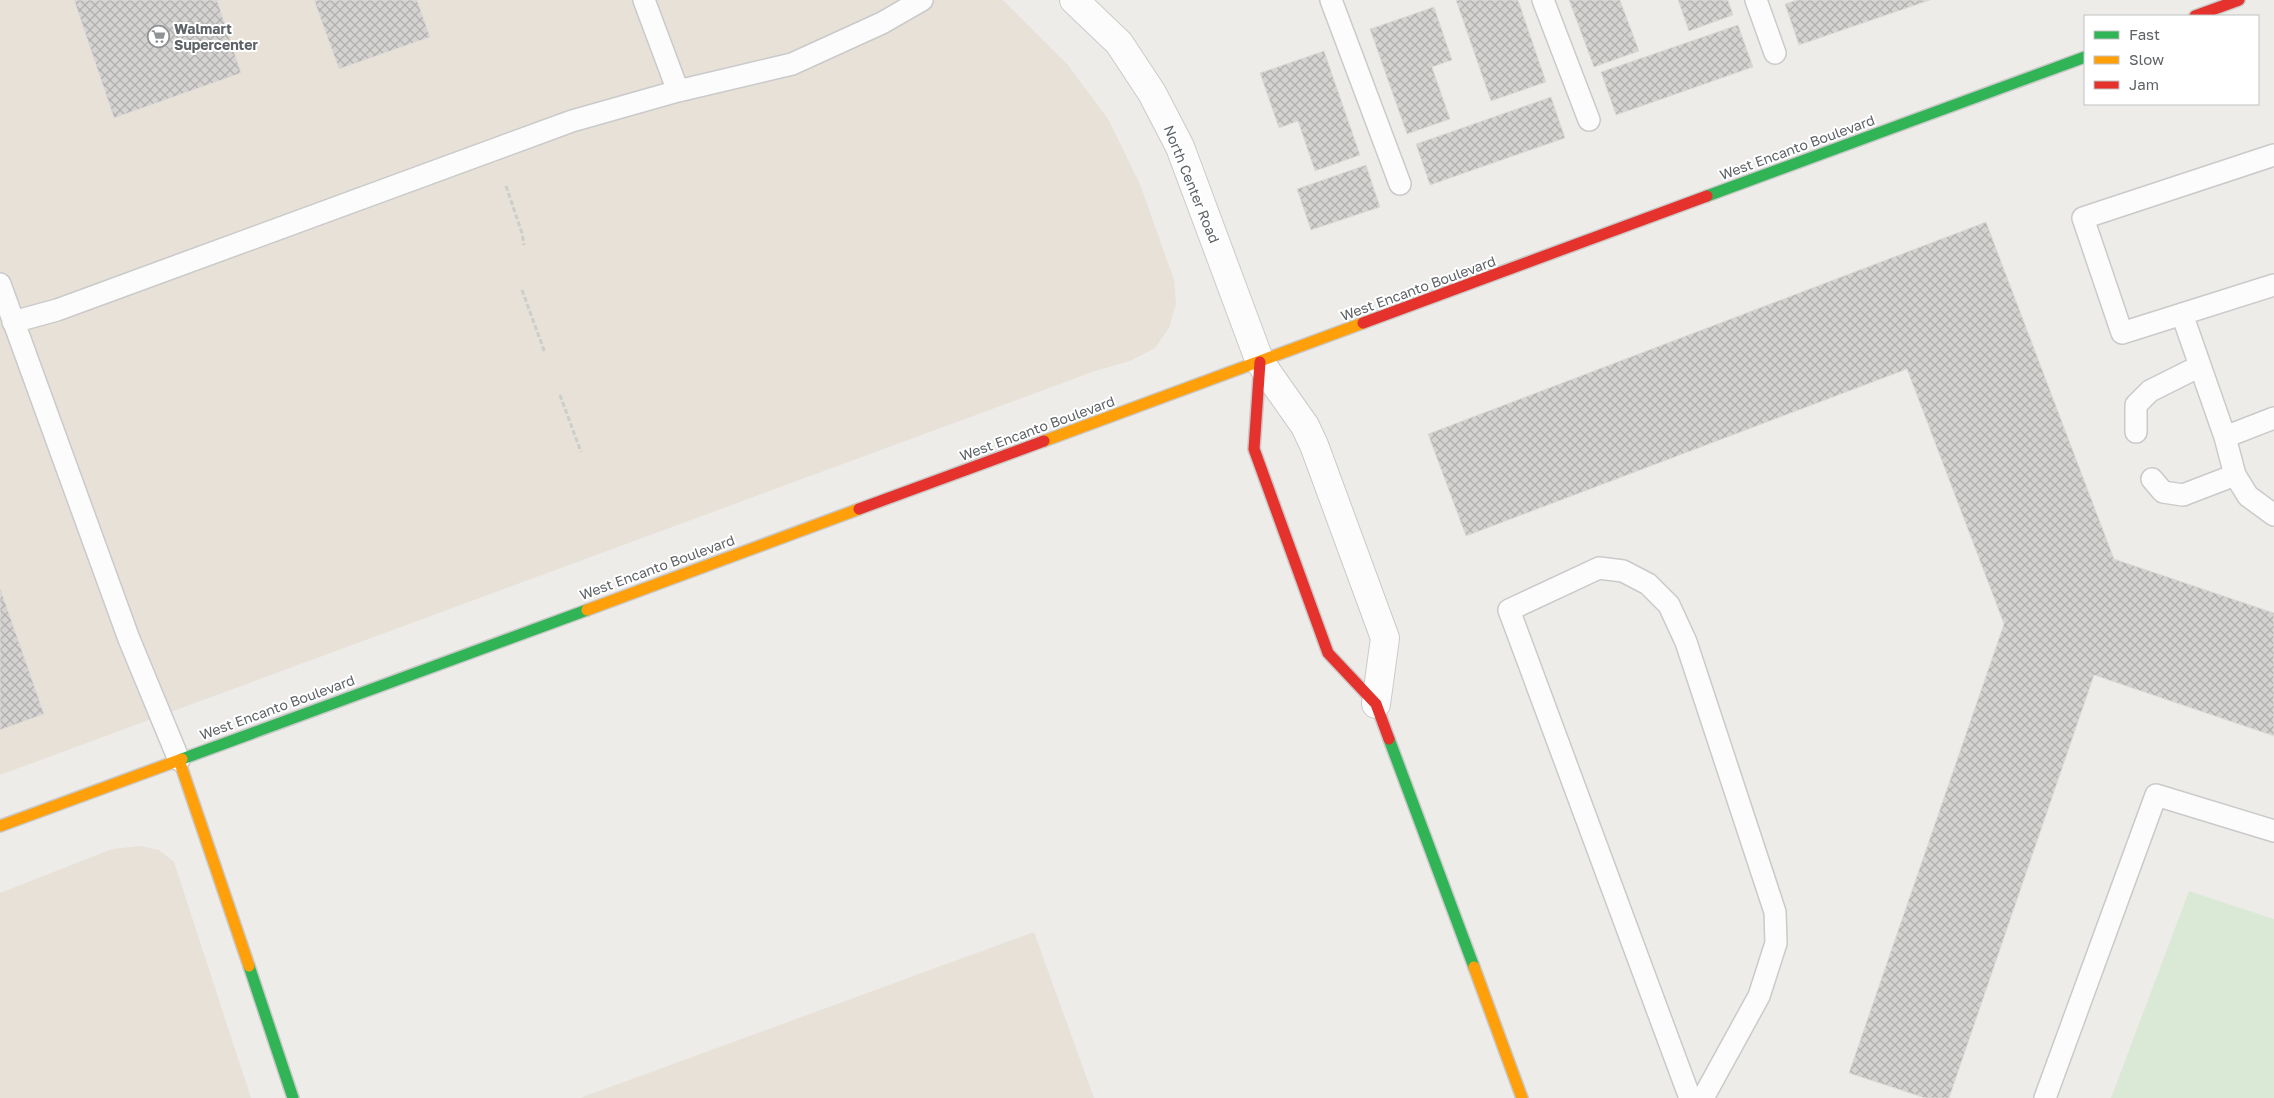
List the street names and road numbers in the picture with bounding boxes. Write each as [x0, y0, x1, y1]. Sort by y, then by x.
street label: West Encanto Boulevard [1717, 111, 1877, 183]
street label: North Center Road [1161, 123, 1223, 245]
street label: West Encanto Boulevard [1338, 252, 1498, 324]
street label: West Encanto Boulevard [957, 392, 1117, 464]
street label: West Encanto Boulevard [577, 531, 737, 603]
street label: West Encanto Boulevard [197, 671, 357, 743]

